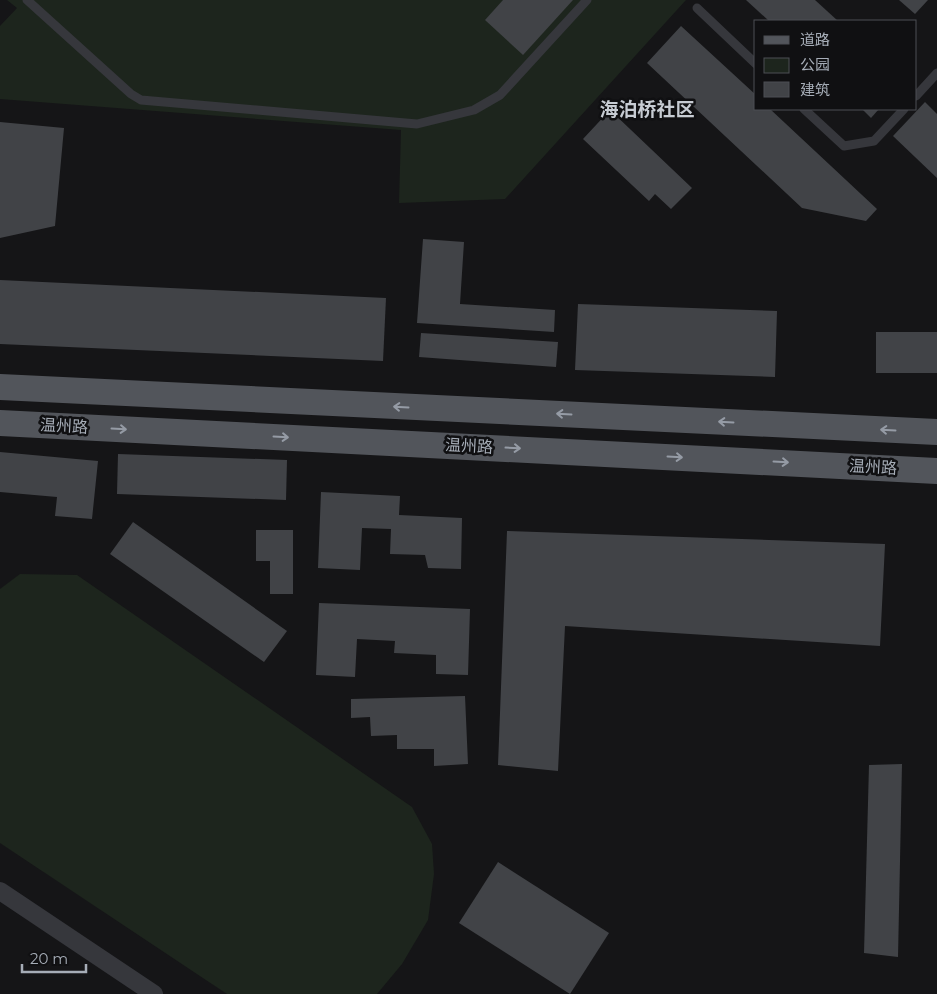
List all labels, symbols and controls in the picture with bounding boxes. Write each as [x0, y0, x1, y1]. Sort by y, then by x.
legend [754, 20, 917, 110]
text: 道路 [800, 30, 830, 49]
text: 公园 [800, 55, 830, 74]
text: 建筑 [800, 80, 830, 99]
district label: 海泊桥社区 [599, 98, 695, 121]
one-way arrow [394, 402, 410, 411]
one-way arrow [556, 410, 572, 419]
street label: 温州路 [40, 415, 88, 437]
one-way arrow [718, 417, 734, 426]
one-way arrow [110, 424, 126, 433]
one-way arrow [881, 425, 897, 434]
one-way arrow [272, 432, 289, 442]
street label: 温州路 [445, 435, 493, 457]
one-way arrow [505, 444, 521, 453]
one-way arrow [667, 452, 683, 461]
street label: 温州路 [849, 456, 897, 478]
one-way arrow [773, 457, 789, 466]
scale bar [22, 942, 86, 974]
text: 20 m [30, 949, 68, 968]

